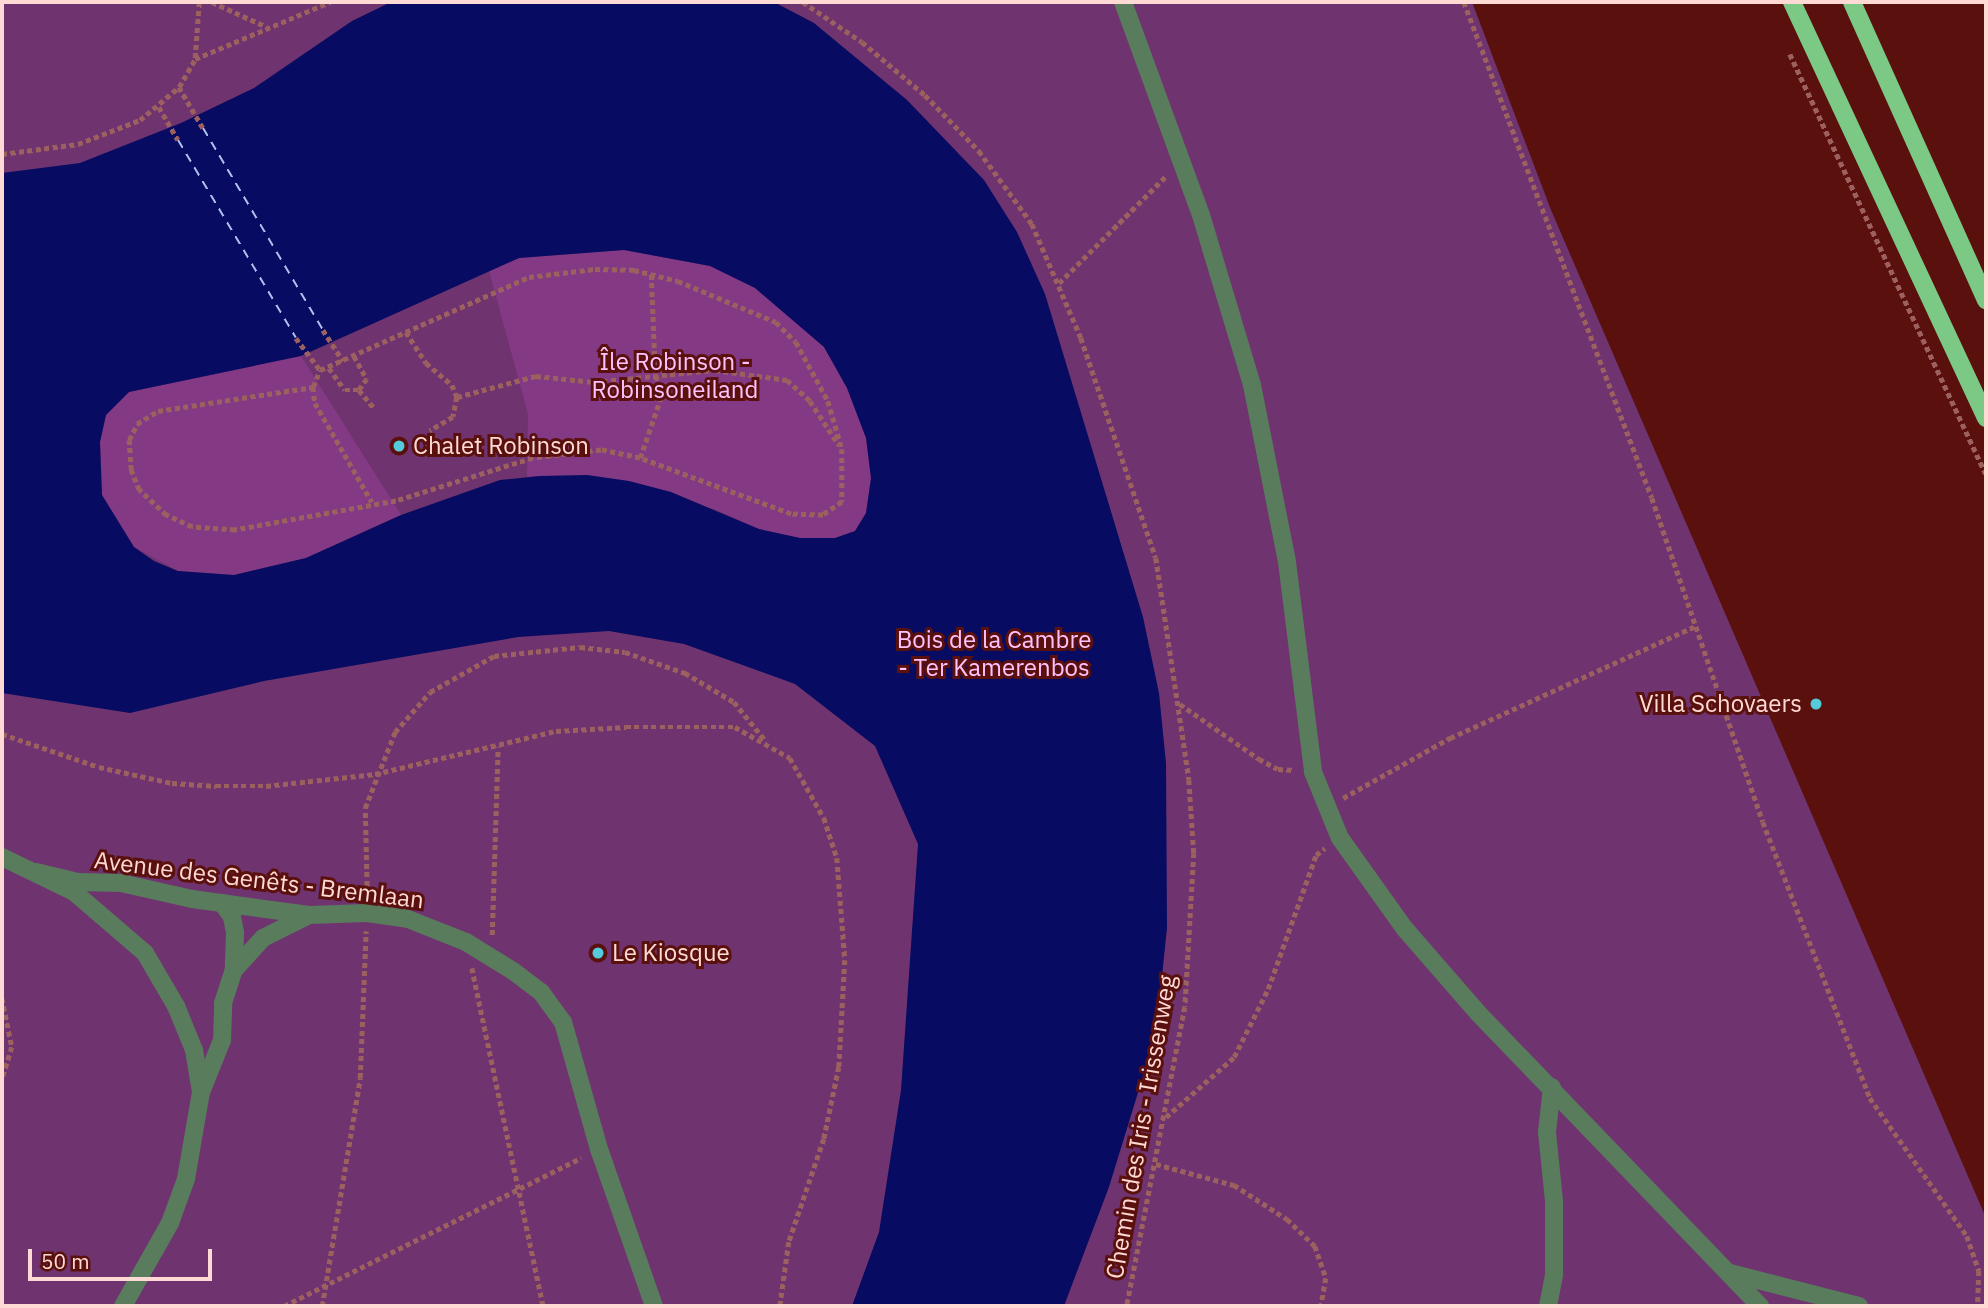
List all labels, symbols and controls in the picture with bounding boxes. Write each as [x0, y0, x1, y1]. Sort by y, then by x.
park label: Île Robinson - Robinsoneiland [592, 348, 758, 404]
place label: Chalet Robinson [413, 432, 589, 460]
marker: Chalet Robinson [391, 438, 407, 454]
park label: Bois de la Cambre - Ter Kamerenbos [897, 626, 1091, 682]
place label: Villa Schovaers [1639, 690, 1802, 718]
marker: Villa Schovaers [1808, 696, 1824, 712]
street label: Avenue des Genêts - Bremlaan [92, 845, 426, 915]
place label: Le Kiosque [612, 939, 730, 967]
marker: Le Kiosque [590, 945, 606, 961]
street label: Chemin des Iris - Irissenweg [1100, 973, 1182, 1281]
scale bar [32, 1234, 215, 1278]
text: 50 m [41, 1247, 90, 1275]

